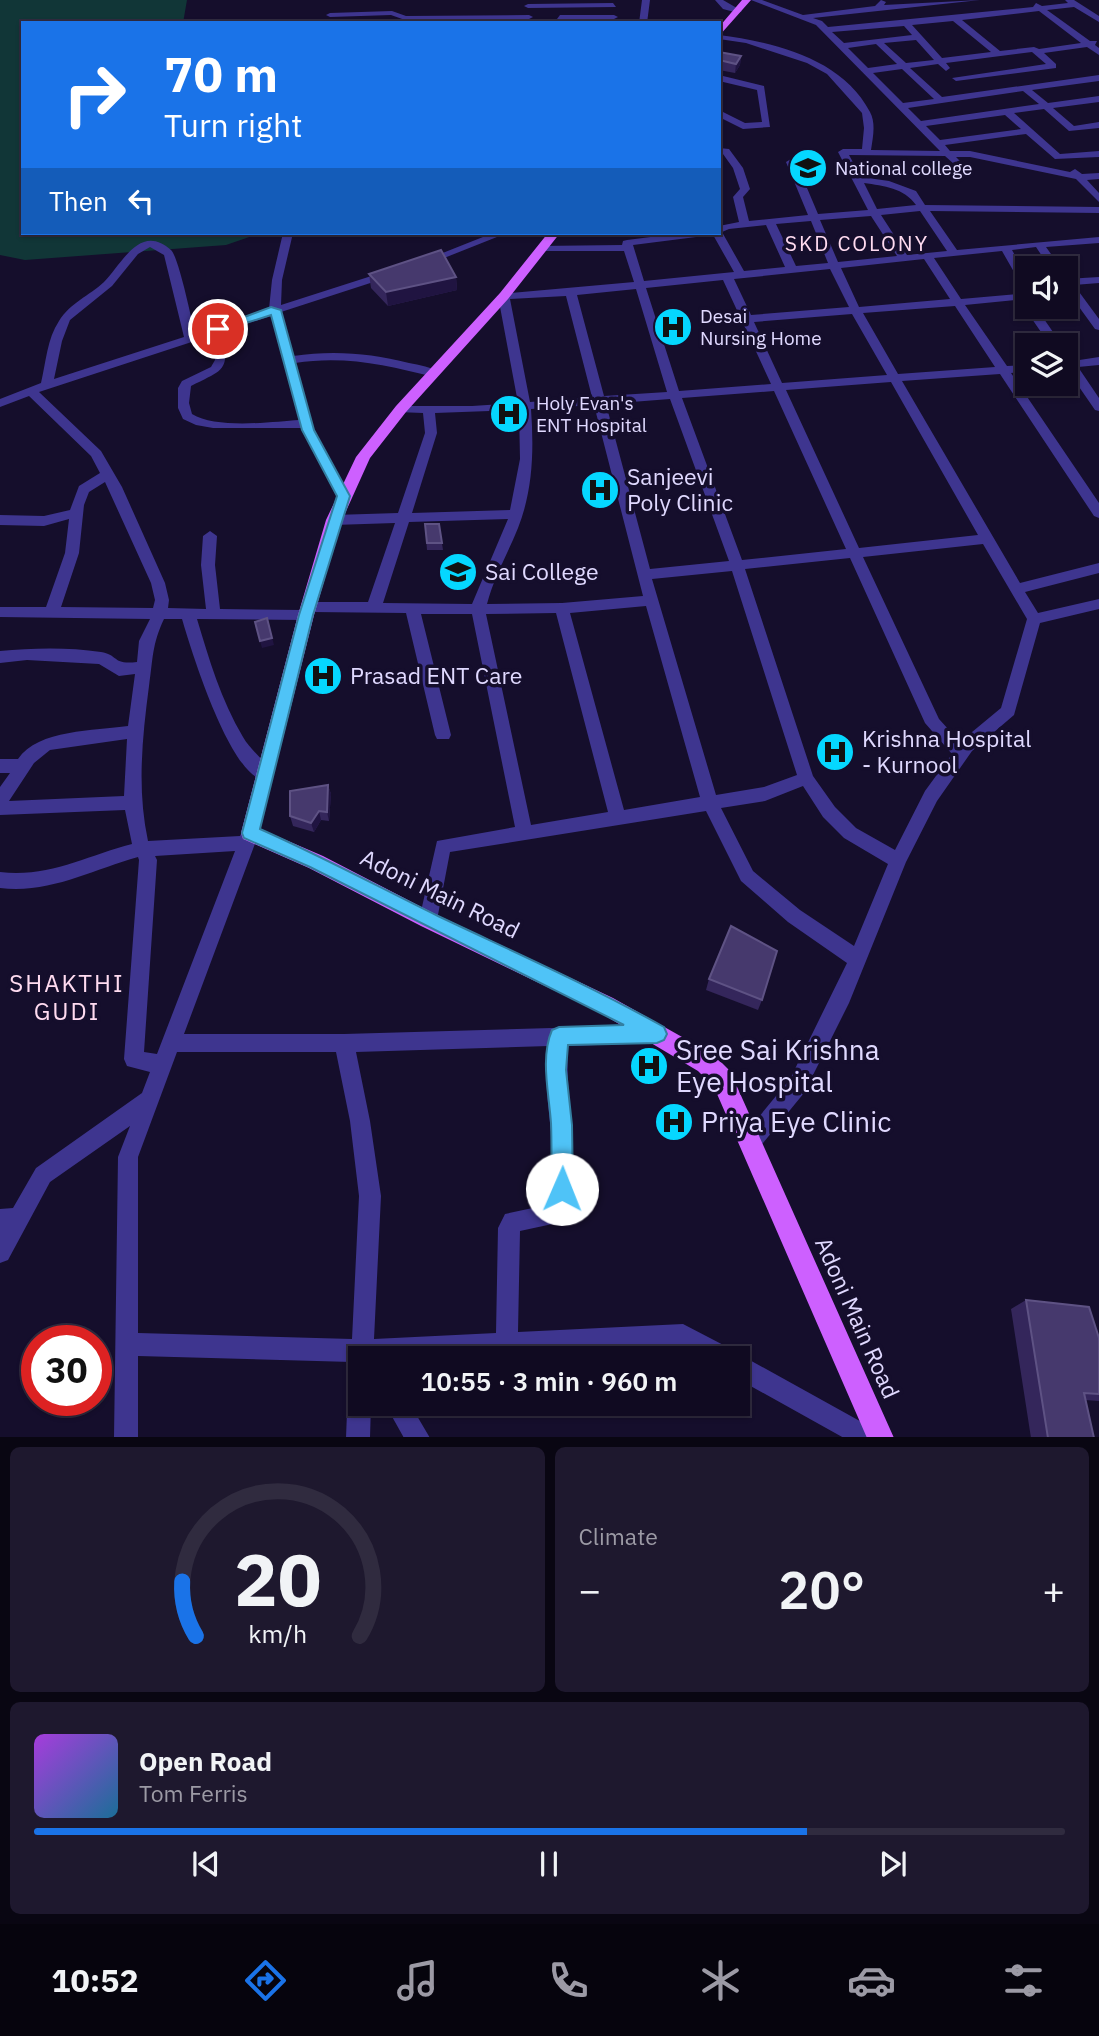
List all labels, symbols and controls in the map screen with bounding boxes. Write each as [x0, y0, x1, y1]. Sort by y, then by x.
text: 70 m [164, 42, 278, 105]
icon: right [49, 49, 140, 140]
text: Turn right [164, 104, 302, 146]
school or university icon: National college [787, 147, 829, 189]
place label: National college [835, 156, 972, 180]
icon: left [122, 182, 160, 220]
text: Then [49, 184, 108, 218]
district label: SKD COLONY [785, 229, 929, 257]
map controls [1015, 256, 1078, 396]
button: sound [1015, 256, 1078, 319]
pin [188, 299, 248, 359]
place label: Desai Nursing Home [700, 304, 822, 350]
hospital icon: Desai Nursing Home [652, 306, 694, 348]
icon: arrive [199, 310, 237, 348]
button: layers [1015, 333, 1078, 396]
place label: Holy Evan's ENT Hospital [536, 391, 647, 437]
hospital icon: Holy Evan's ENT Hospital [488, 393, 530, 435]
place label: Sanjeevi Poly Clinic [627, 461, 733, 517]
hospital icon: Sanjeevi Poly Clinic [579, 469, 621, 511]
school or university icon: Sai College [437, 551, 479, 593]
place label: Sai College [485, 556, 599, 586]
hospital icon: Prasad ENT Care [302, 655, 344, 697]
place label: Prasad ENT Care [350, 660, 522, 690]
place label: Krishna Hospital - Kurnool [862, 723, 1032, 779]
hospital icon: Krishna Hospital - Kurnool [814, 731, 856, 773]
street label: Adoni Main Road [356, 842, 525, 945]
district label: SHAKTHI GUDI [9, 967, 125, 1027]
place label: Sree Sai Krishna Eye Hospital [676, 1031, 880, 1100]
hospital icon: Sree Sai Krishna Eye Hospital [628, 1045, 670, 1087]
hospital icon: Priya Eye Clinic [653, 1101, 695, 1143]
place label: Priya Eye Clinic [701, 1103, 891, 1140]
position arrow [525, 1152, 599, 1226]
street label: Adoni Main Road [809, 1232, 907, 1403]
speed limit sign: 30 [21, 1325, 112, 1416]
text: 10:55 · 3 min · 960 m [421, 1364, 677, 1398]
text: Climate [579, 1521, 658, 1551]
text: 20 [234, 1531, 321, 1626]
text: 20° [778, 1556, 865, 1623]
text: − [579, 1565, 601, 1614]
text: + [1042, 1565, 1065, 1614]
text: km/h [248, 1616, 307, 1649]
text: Open Road [139, 1744, 272, 1778]
text: Tom Ferris [139, 1778, 248, 1808]
icon: previous [187, 1845, 225, 1883]
icon: pause [530, 1845, 568, 1883]
icon: next [874, 1845, 912, 1883]
icon: directions [241, 1956, 290, 2005]
icon: music [393, 1956, 442, 2005]
icon: phone [544, 1956, 593, 2005]
icon: climate [696, 1956, 745, 2005]
icon: car [847, 1956, 896, 2005]
icon: filters [999, 1956, 1048, 2005]
text: 10:52 [51, 1959, 139, 2001]

